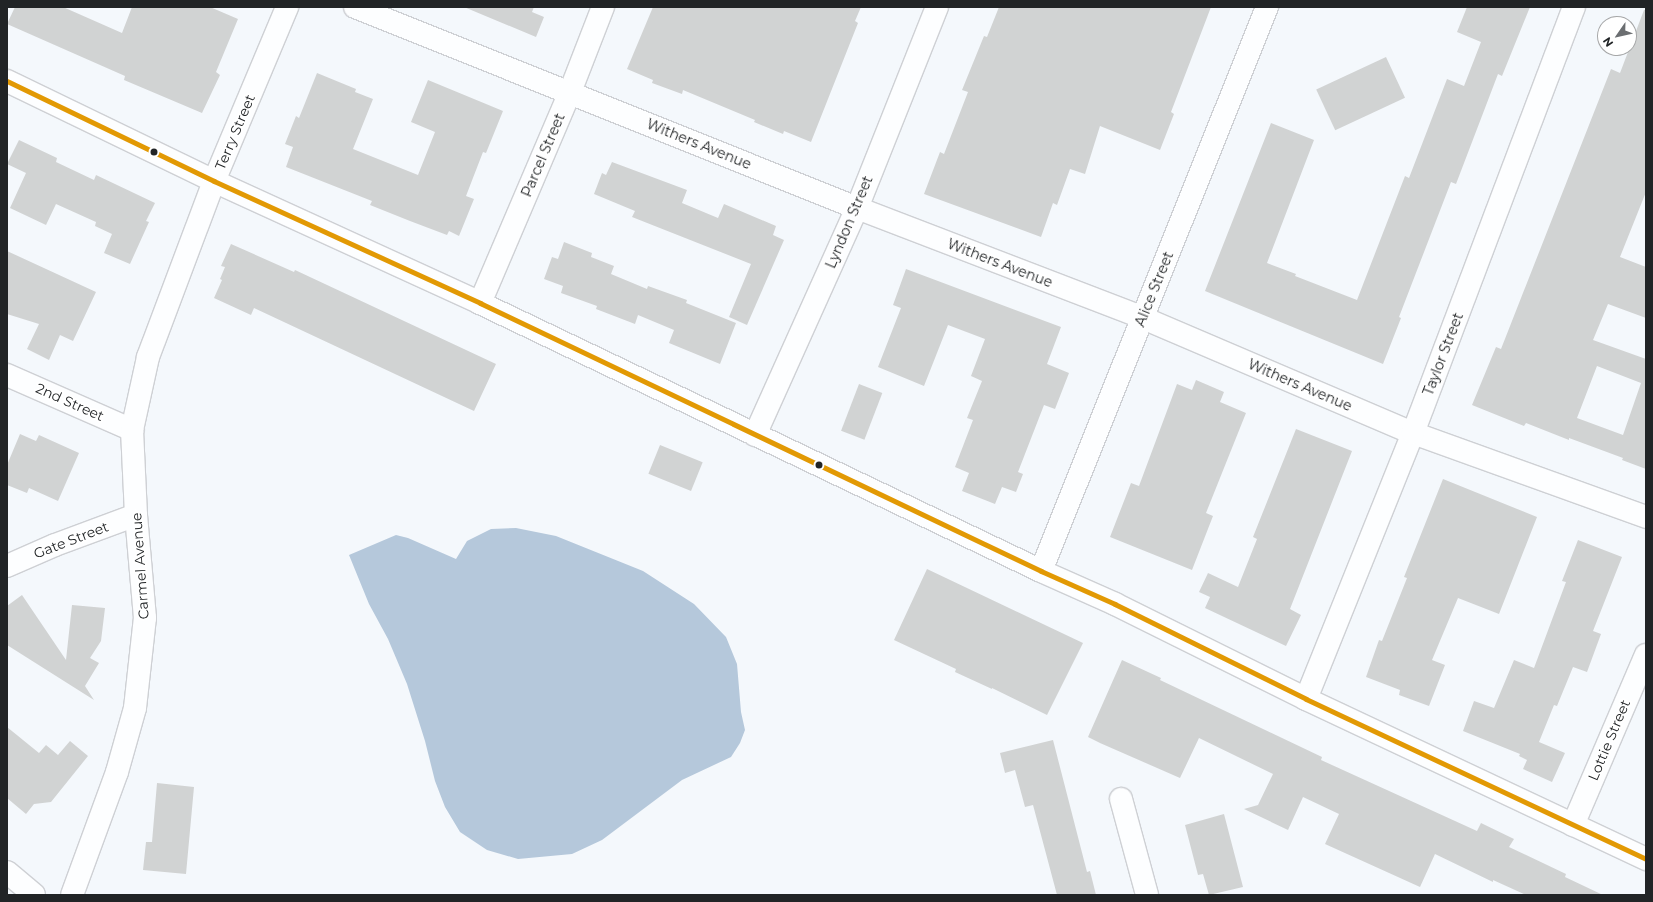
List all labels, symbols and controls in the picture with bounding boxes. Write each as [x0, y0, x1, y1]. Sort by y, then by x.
north arrow [1597, 16, 1637, 56]
text: N [1600, 35, 1616, 50]
street label: Terry Street [212, 92, 258, 172]
street label: Parcel Street [518, 111, 568, 199]
street label: Withers Avenue [644, 115, 754, 173]
unlabelled marker [149, 147, 159, 157]
street label: Lyndon Street [822, 173, 876, 271]
street label: Withers Avenue [945, 235, 1055, 291]
street label: Alice Street [1131, 249, 1177, 329]
street label: Taylor Street [1420, 310, 1466, 398]
street label: Withers Avenue [1245, 355, 1355, 415]
street label: 2nd Street [33, 380, 107, 424]
unlabelled marker [814, 460, 824, 470]
street label: Carmel Avenue [128, 512, 152, 620]
street label: Gate Street [31, 518, 111, 562]
street label: Lottie Street [1584, 697, 1634, 783]

